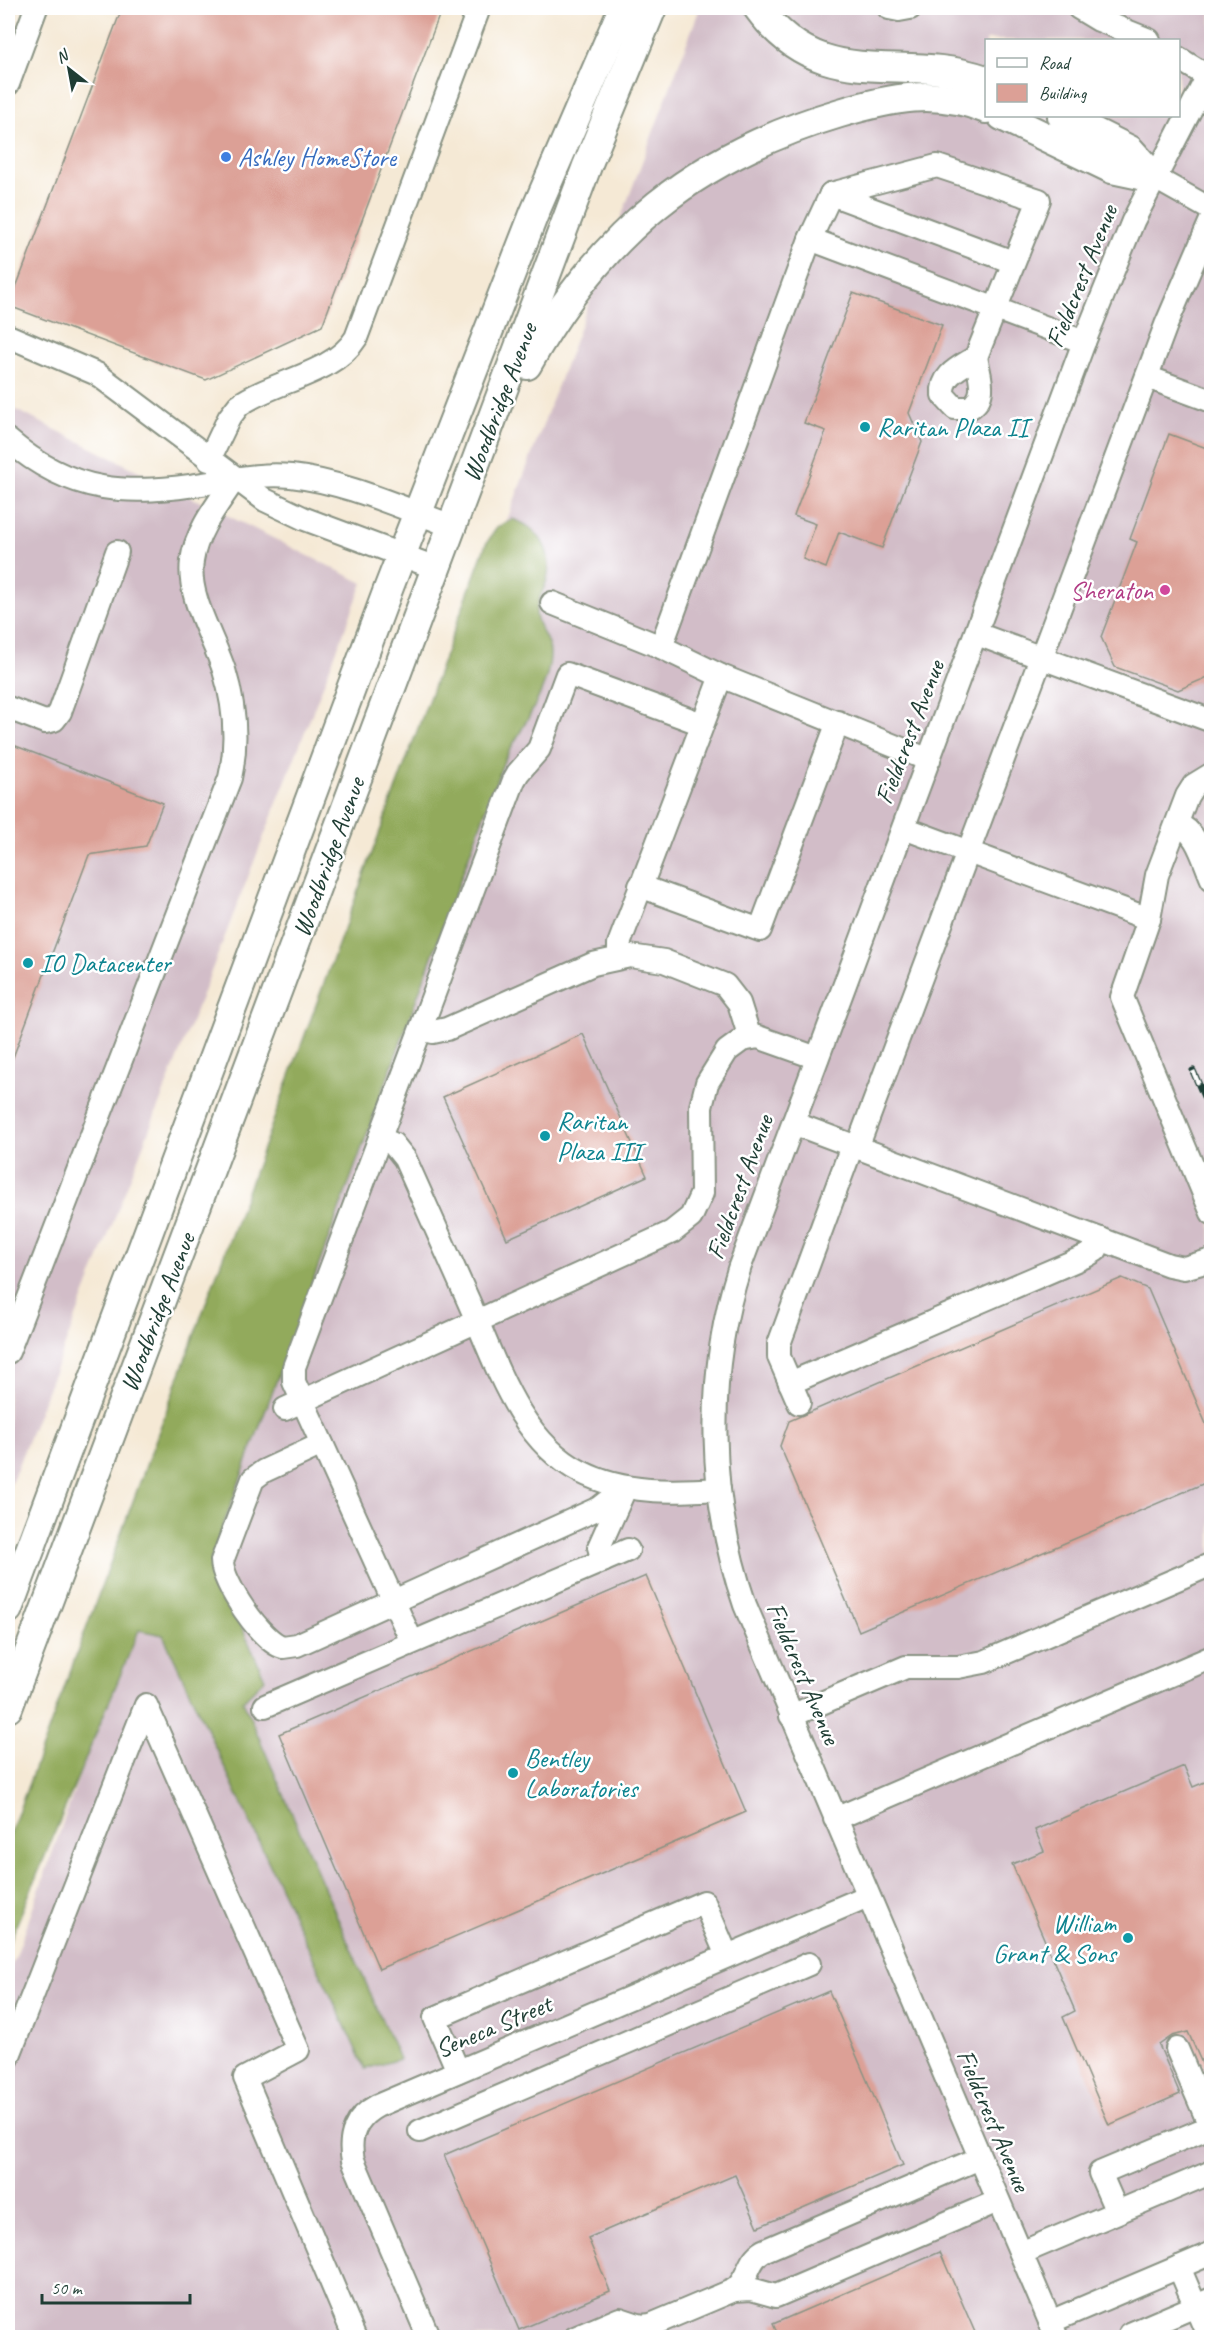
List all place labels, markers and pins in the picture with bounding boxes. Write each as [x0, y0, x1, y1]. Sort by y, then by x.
place label: Ashley HomeStore [238, 141, 397, 174]
marker: Ashley HomeStore [219, 150, 233, 164]
place label: Raritan Plaza II [877, 411, 1033, 444]
marker: Raritan Plaza II [858, 420, 872, 434]
place label: Sheraton [1070, 574, 1154, 607]
marker: Sheraton [1158, 583, 1172, 597]
place label: IO Datacenter [40, 947, 172, 980]
marker: IO Datacenter [21, 956, 35, 970]
place label: Raritan Plaza III [557, 1105, 647, 1168]
marker: Raritan Plaza III [538, 1129, 552, 1143]
place label: Bentley Laboratories [525, 1742, 639, 1805]
marker: Bentley Laboratories [506, 1766, 520, 1780]
place label: William Grant & Sons [993, 1907, 1118, 1970]
marker: William Grant & Sons [1121, 1931, 1135, 1945]

